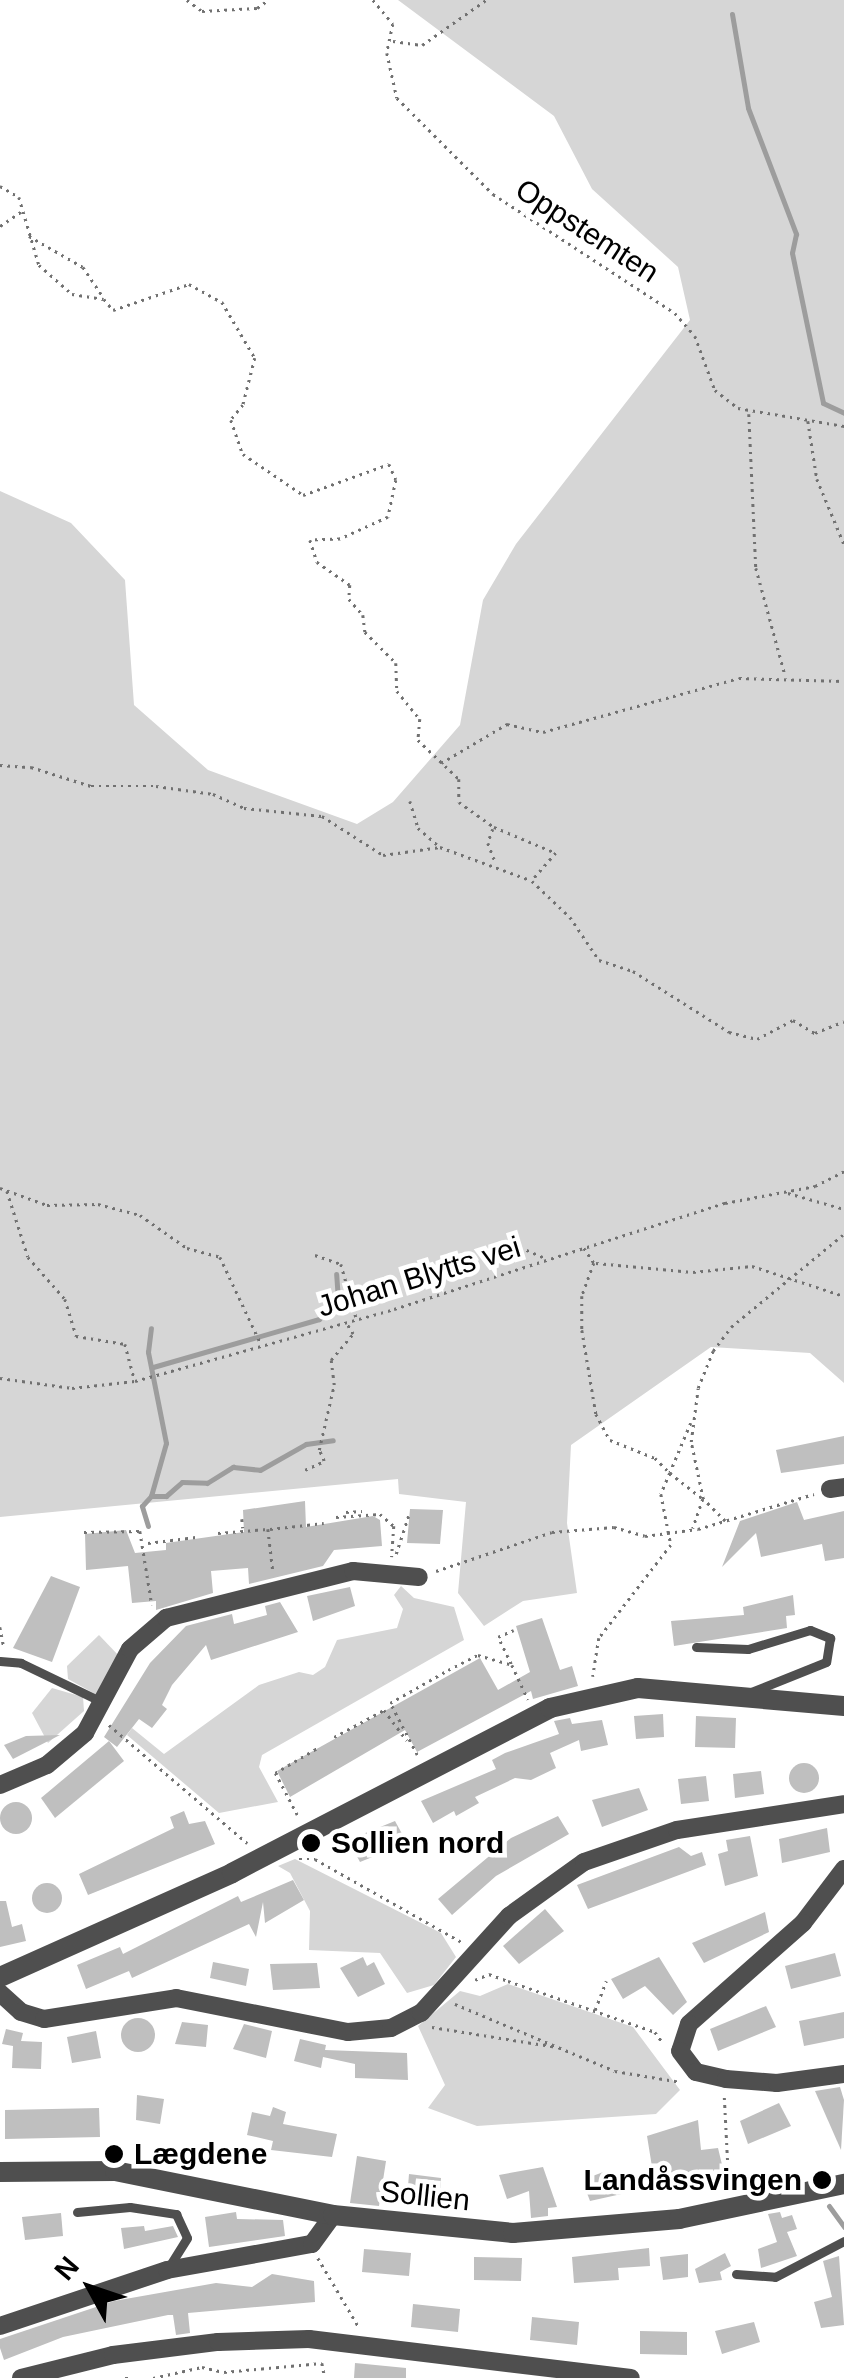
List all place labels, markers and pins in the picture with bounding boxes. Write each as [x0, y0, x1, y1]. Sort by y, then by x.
place label: Sollien nord [331, 1825, 504, 1861]
marker: Sollien nord [300, 1832, 322, 1854]
place label: Lægdene [134, 2136, 267, 2172]
marker: Lægdene [103, 2143, 125, 2165]
place label: Landåssvingen [584, 2162, 802, 2198]
marker: Landåssvingen [811, 2169, 833, 2191]

